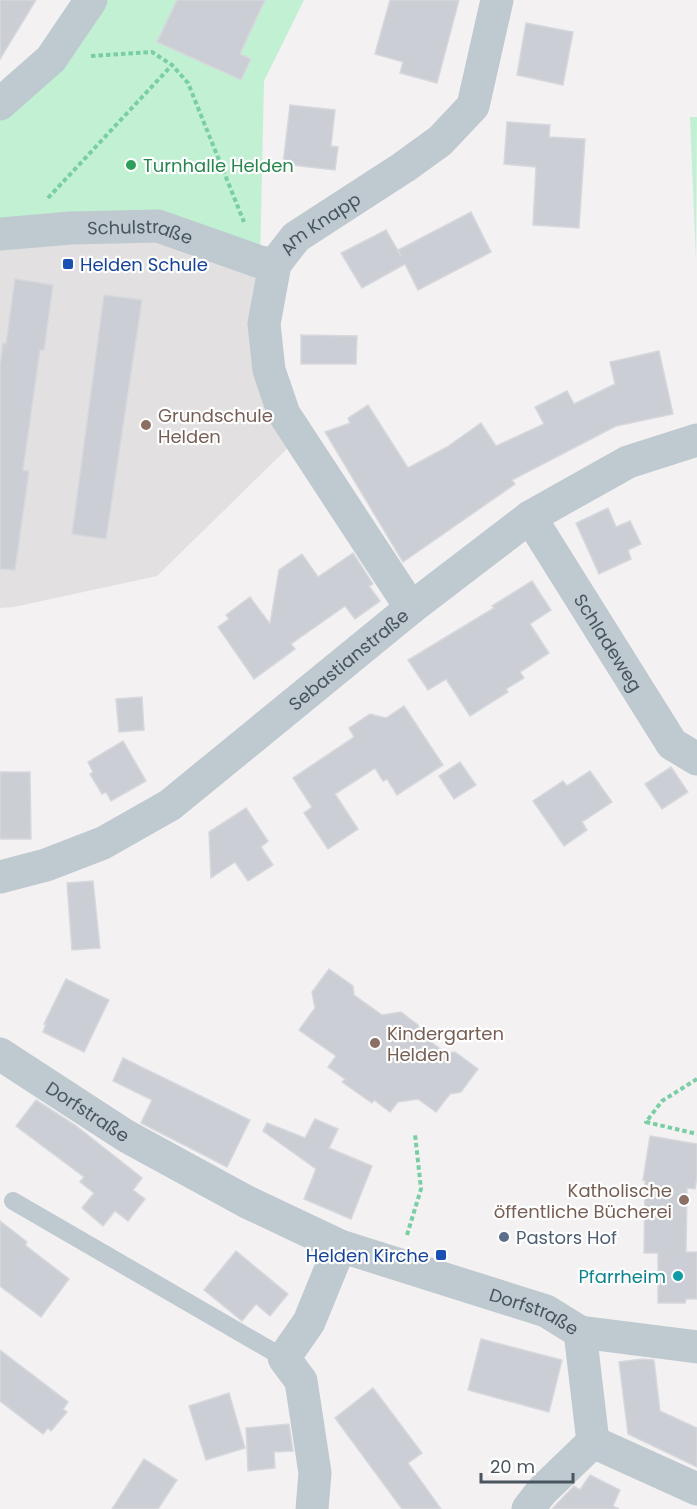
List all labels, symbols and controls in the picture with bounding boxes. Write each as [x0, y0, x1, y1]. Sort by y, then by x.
place label: Turnhalle Helden [143, 153, 294, 178]
marker: Turnhalle Helden [124, 158, 138, 172]
street label: Am Knapp [274, 186, 365, 260]
street label: Schulstraße [87, 213, 196, 250]
place label: Helden Schule [80, 252, 208, 277]
marker: Helden Schule [61, 257, 75, 271]
place label: Grundschule Helden [158, 403, 273, 449]
marker: Grundschule Helden [139, 418, 153, 432]
street label: Schladeweg [568, 589, 649, 696]
street label: Sebastianstraße [283, 603, 414, 716]
place label: Kindergarten Helden [387, 1021, 504, 1067]
marker: Kindergarten Helden [368, 1036, 382, 1050]
street label: Dorfstraße [41, 1075, 135, 1148]
place label: Katholische öffentliche Bücherei [494, 1178, 672, 1224]
marker: Katholische öffentliche Bücherei [677, 1193, 691, 1207]
place label: Pastors Hof [516, 1225, 617, 1250]
marker: Pastors Hof [497, 1230, 511, 1244]
place label: Helden Kirche [306, 1243, 429, 1268]
marker: Helden Kirche [434, 1248, 448, 1262]
place label: Pfarrheim [578, 1264, 666, 1289]
marker: Pfarrheim [671, 1269, 685, 1283]
street label: Dorfstraße [486, 1281, 584, 1341]
scale bar [481, 1446, 572, 1484]
text: 20 m [490, 1454, 535, 1479]

